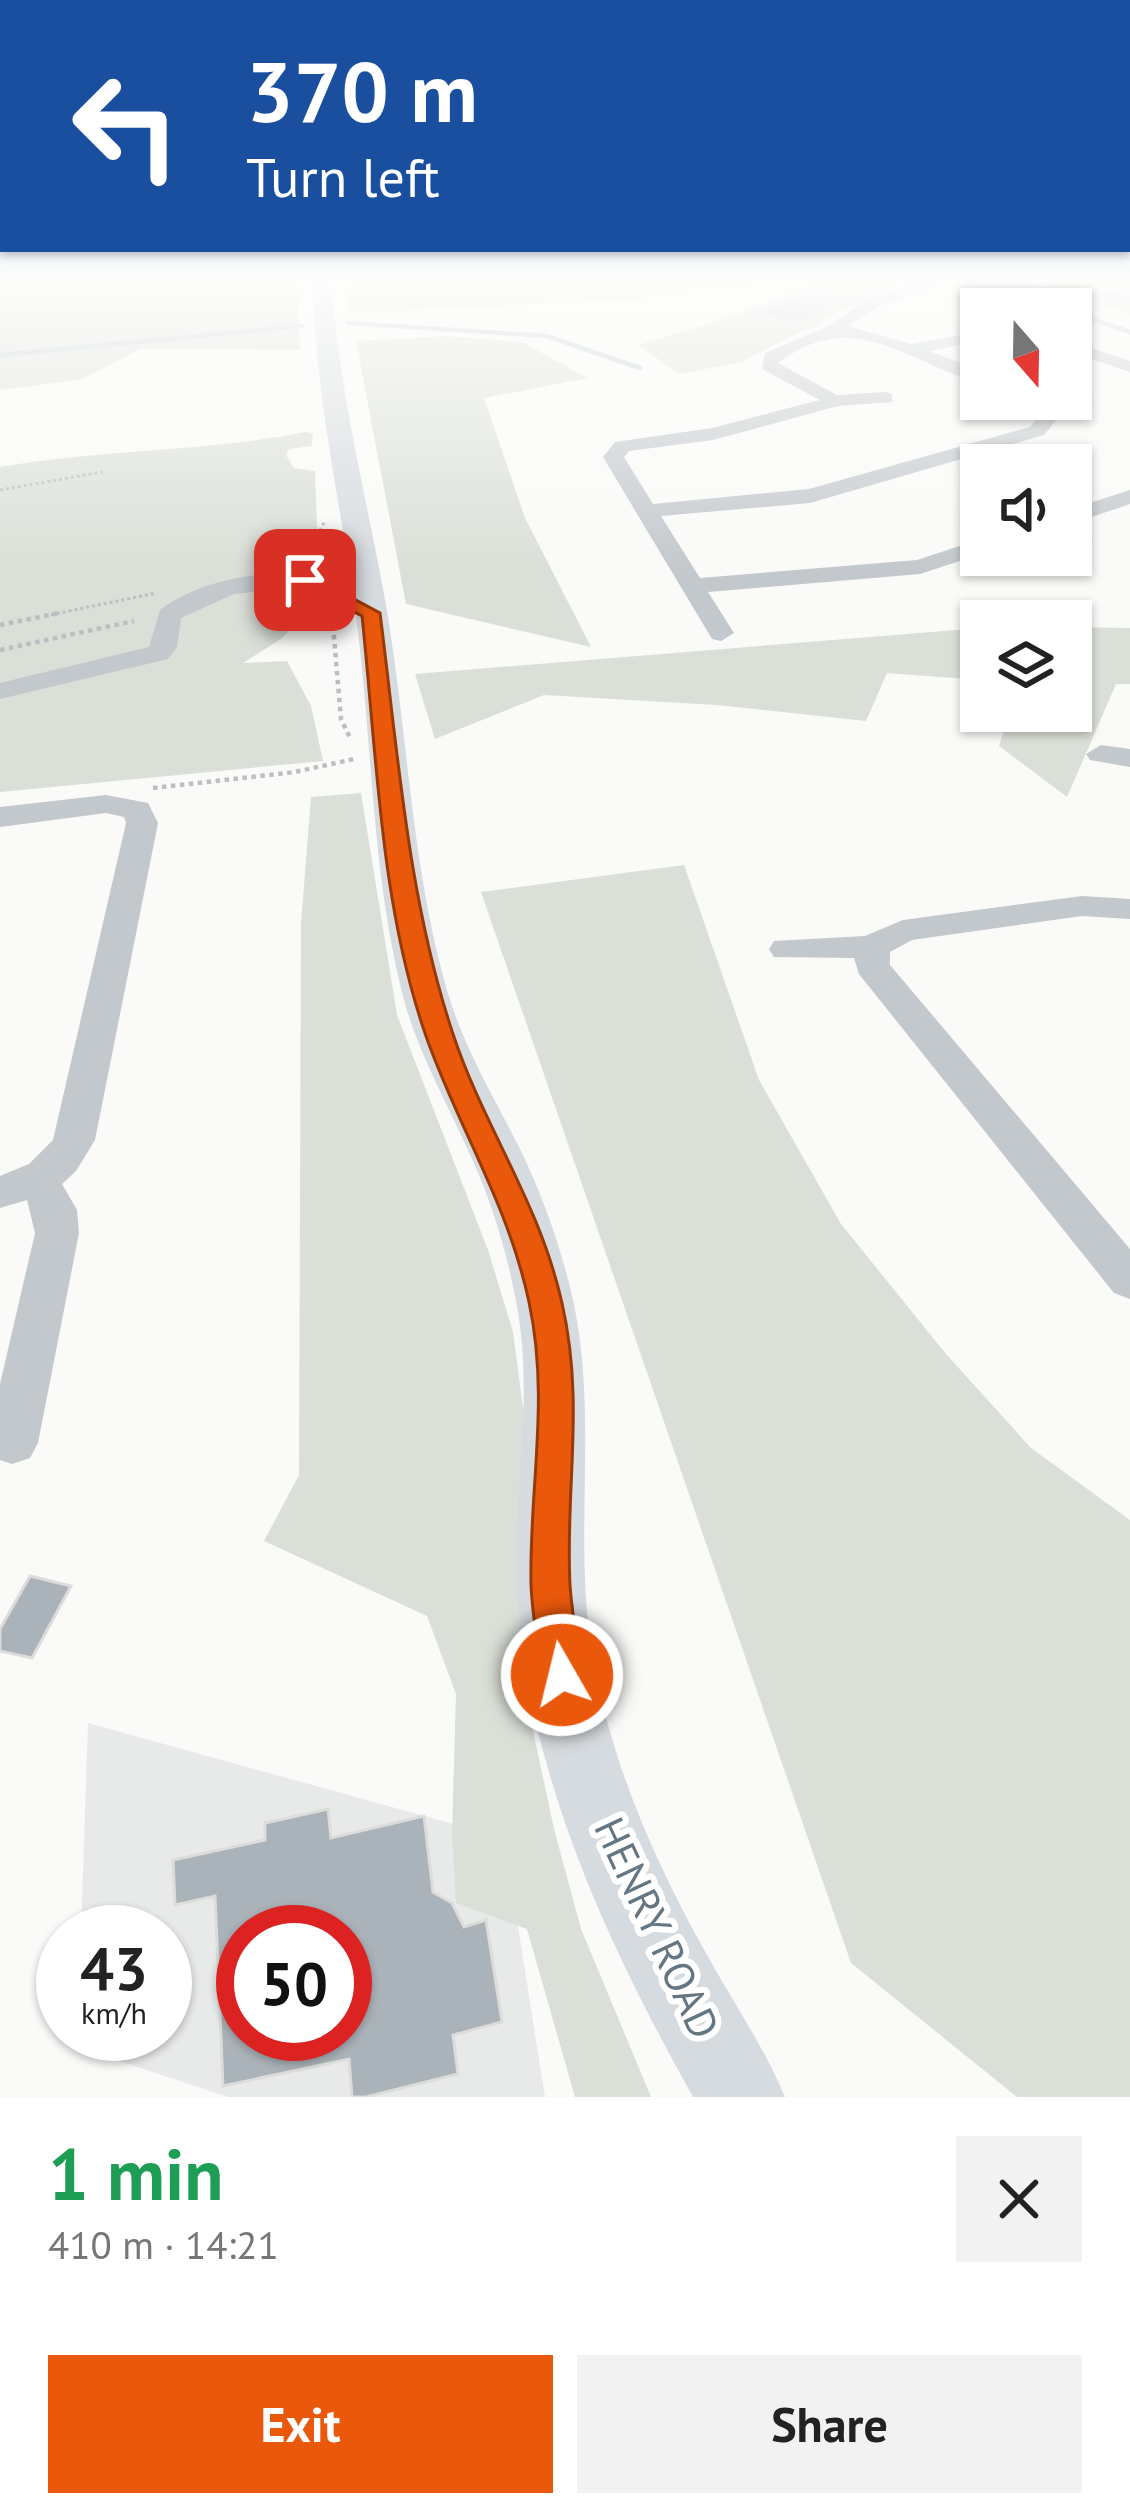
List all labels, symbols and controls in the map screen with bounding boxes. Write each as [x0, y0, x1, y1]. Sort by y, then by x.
text: 370 m [246, 36, 478, 145]
icon: left [48, 48, 204, 204]
text: Turn left [246, 142, 440, 212]
north arrow [960, 288, 1092, 420]
map controls [960, 288, 1092, 732]
button: sound [960, 444, 1092, 576]
pin [254, 529, 356, 631]
icon: arrive [272, 547, 338, 613]
button: layers [960, 600, 1092, 732]
position arrow [499, 1612, 625, 1738]
street label: HENRY ROAD [582, 1808, 733, 2047]
speed limit sign: 50 [216, 1905, 372, 2061]
text: 43 [80, 1929, 148, 2007]
text: km/h [81, 1993, 147, 2032]
text: 1 min [48, 2127, 224, 2220]
button: close [956, 2136, 1082, 2262]
text: 410 m · 14:21 [48, 2219, 279, 2270]
button: Exit [48, 2355, 553, 2493]
button: Share [577, 2355, 1082, 2493]

